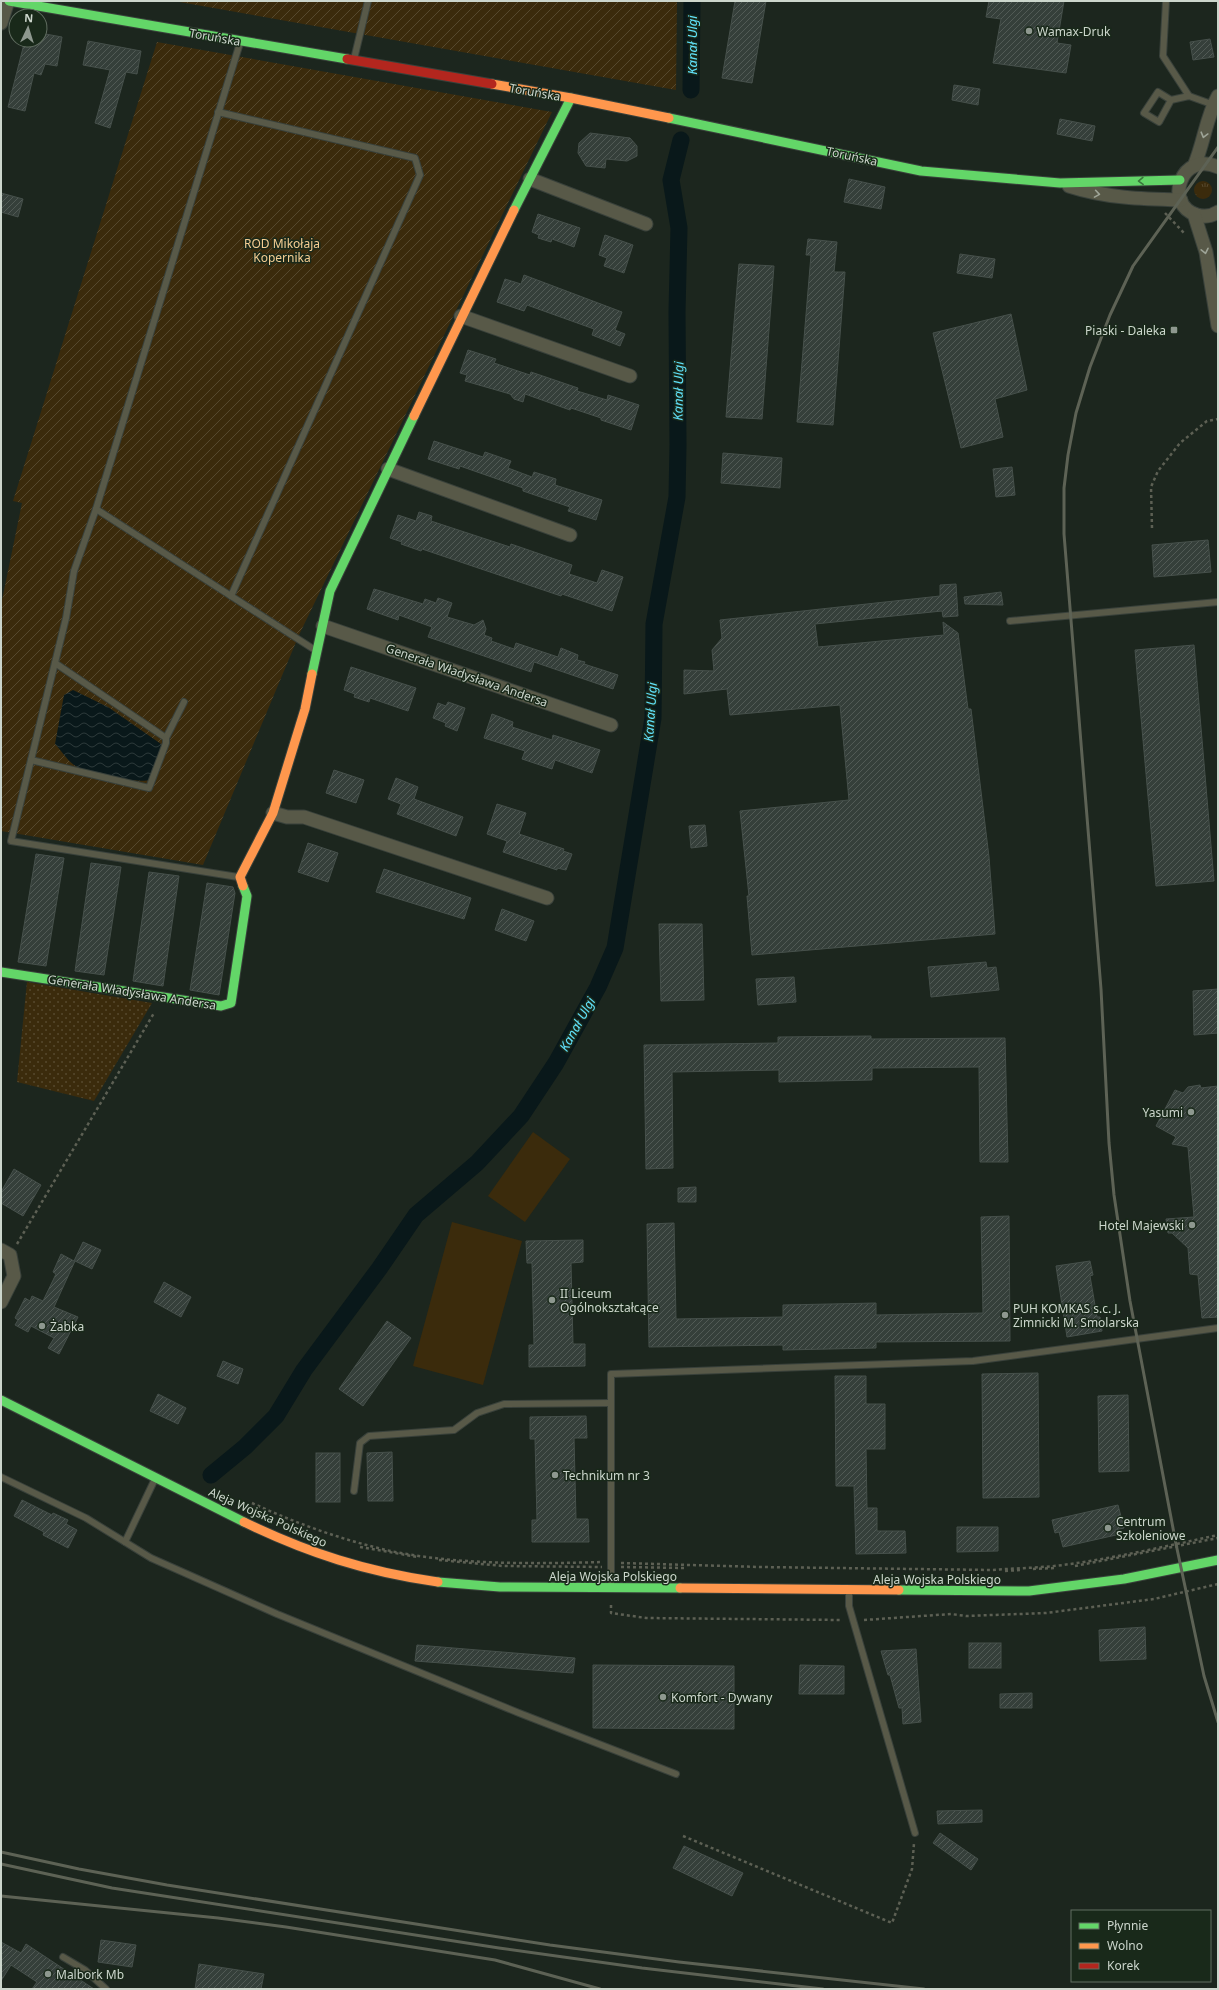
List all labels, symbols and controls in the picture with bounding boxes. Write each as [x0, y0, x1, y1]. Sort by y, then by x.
north arrow [8, 8, 48, 48]
text: N [24, 10, 34, 25]
water label: Kanał Ulgi [683, 15, 701, 75]
place label: Wamax-Druk [1037, 23, 1111, 40]
street label: Toruńska [188, 24, 242, 50]
marker: Wamax-Druk [1024, 26, 1034, 36]
street label: Toruńska [508, 79, 562, 105]
one-way arrow [1201, 132, 1209, 139]
street label: Toruńska [825, 142, 879, 170]
one-way arrow [1138, 177, 1144, 185]
one-way arrow [1094, 189, 1100, 198]
park label: ROD Mikołaja Kopernika [244, 235, 320, 266]
one-way arrow [1201, 248, 1209, 254]
place label: Piaski - Daleka [1085, 322, 1166, 339]
marker: Piaski - Daleka [1169, 325, 1179, 335]
water label: Kanał Ulgi [668, 361, 688, 421]
street label: Generała Władysława Andersa [384, 639, 550, 711]
water label: Kanał Ulgi [639, 681, 661, 742]
street label: Generała Władysława Andersa [47, 970, 217, 1014]
water label: Kanał Ulgi [555, 993, 600, 1054]
place label: Yasumi [1143, 1104, 1183, 1121]
marker: Yasumi [1186, 1107, 1196, 1117]
place label: Hotel Majewski [1099, 1217, 1184, 1234]
marker: Hotel Majewski [1187, 1220, 1197, 1230]
place label: II Liceum Ogólnokształcące [560, 1285, 659, 1316]
marker: II Liceum Ogólnokształcące [547, 1295, 557, 1305]
place label: PUH KOMKAS s.c. J. Zimnicki M. Smolarska [1013, 1300, 1139, 1331]
marker: PUH KOMKAS s.c. J. Zimnicki M. Smolarska [1000, 1310, 1010, 1320]
place label: Żabka [50, 1318, 84, 1335]
marker: Żabka [37, 1321, 47, 1331]
place label: Technikum nr 3 [563, 1467, 650, 1484]
marker: Technikum nr 3 [550, 1470, 560, 1480]
street label: Aleja Wojska Polskiego [206, 1483, 330, 1551]
place label: Centrum Szkoleniowe [1116, 1513, 1186, 1544]
marker: Centrum Szkoleniowe [1103, 1523, 1113, 1533]
street label: Aleja Wojska Polskiego [549, 1568, 677, 1585]
street label: Aleja Wojska Polskiego [873, 1571, 1001, 1588]
place label: Komfort - Dywany [671, 1689, 773, 1706]
marker: Komfort - Dywany [658, 1692, 668, 1702]
legend [1071, 1910, 1211, 1982]
text: Płynnie [1107, 1917, 1148, 1934]
text: Wolno [1107, 1937, 1143, 1954]
text: Korek [1107, 1957, 1140, 1974]
place label: Malbork Mb [56, 1966, 124, 1983]
marker: Malbork Mb [43, 1969, 53, 1979]

